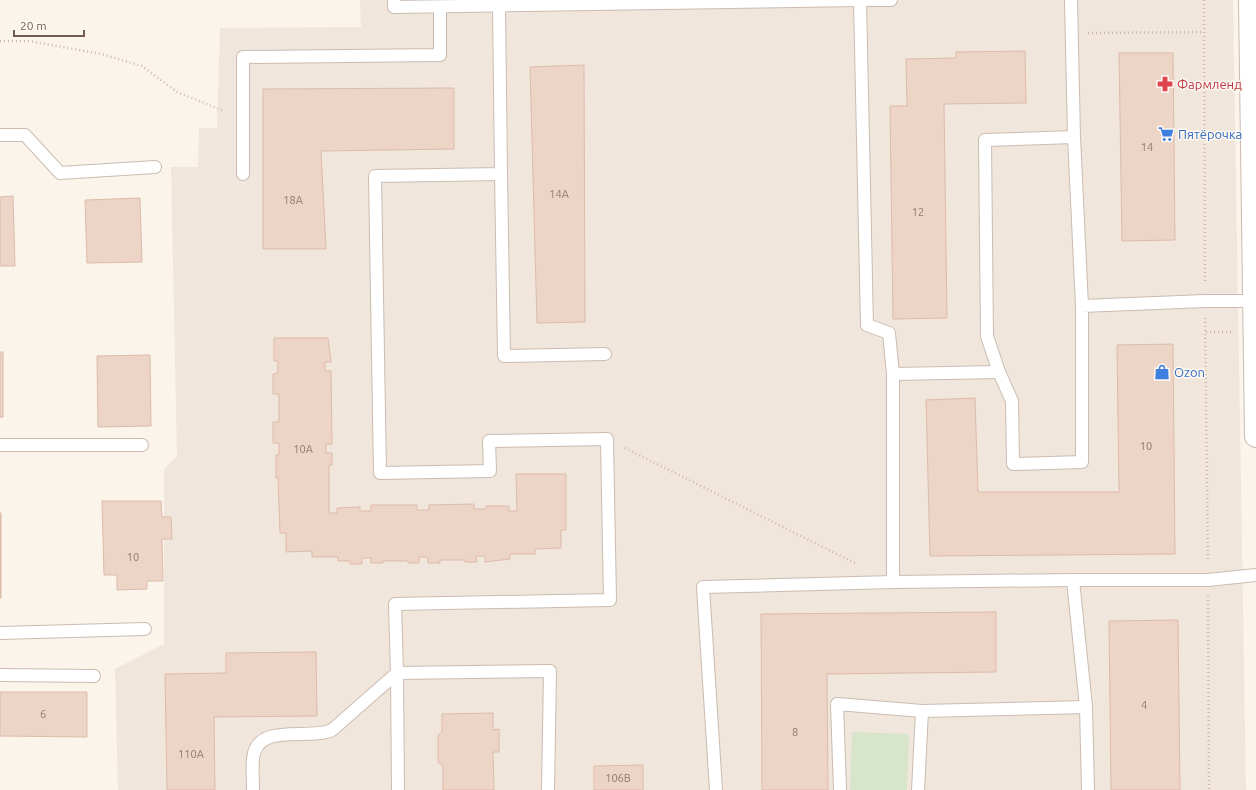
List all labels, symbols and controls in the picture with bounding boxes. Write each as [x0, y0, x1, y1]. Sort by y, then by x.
scale bar [14, 12, 84, 38]
text: 20 m [20, 19, 47, 32]
pharmacy icon: Фармленд [1156, 75, 1174, 93]
place label: Фармленд [1177, 77, 1242, 91]
supermarket icon: Пятёрочка [1157, 125, 1175, 143]
place label: Пятёрочка [1178, 127, 1242, 141]
house number: 14 [1141, 141, 1153, 153]
house number: 14А [549, 188, 570, 200]
house number: 18А [283, 194, 304, 206]
house number: 12 [912, 206, 924, 218]
shop icon: Ozon [1153, 363, 1171, 381]
place label: Ozon [1174, 365, 1205, 379]
house number: 10 [1140, 440, 1152, 452]
house number: 10А [293, 443, 314, 455]
house number: 10 [127, 551, 139, 563]
house number: 4 [1141, 699, 1147, 711]
house number: 6 [40, 708, 46, 720]
house number: 8 [792, 726, 798, 738]
house number: 110А [178, 748, 205, 760]
house number: 106В [605, 772, 631, 784]

